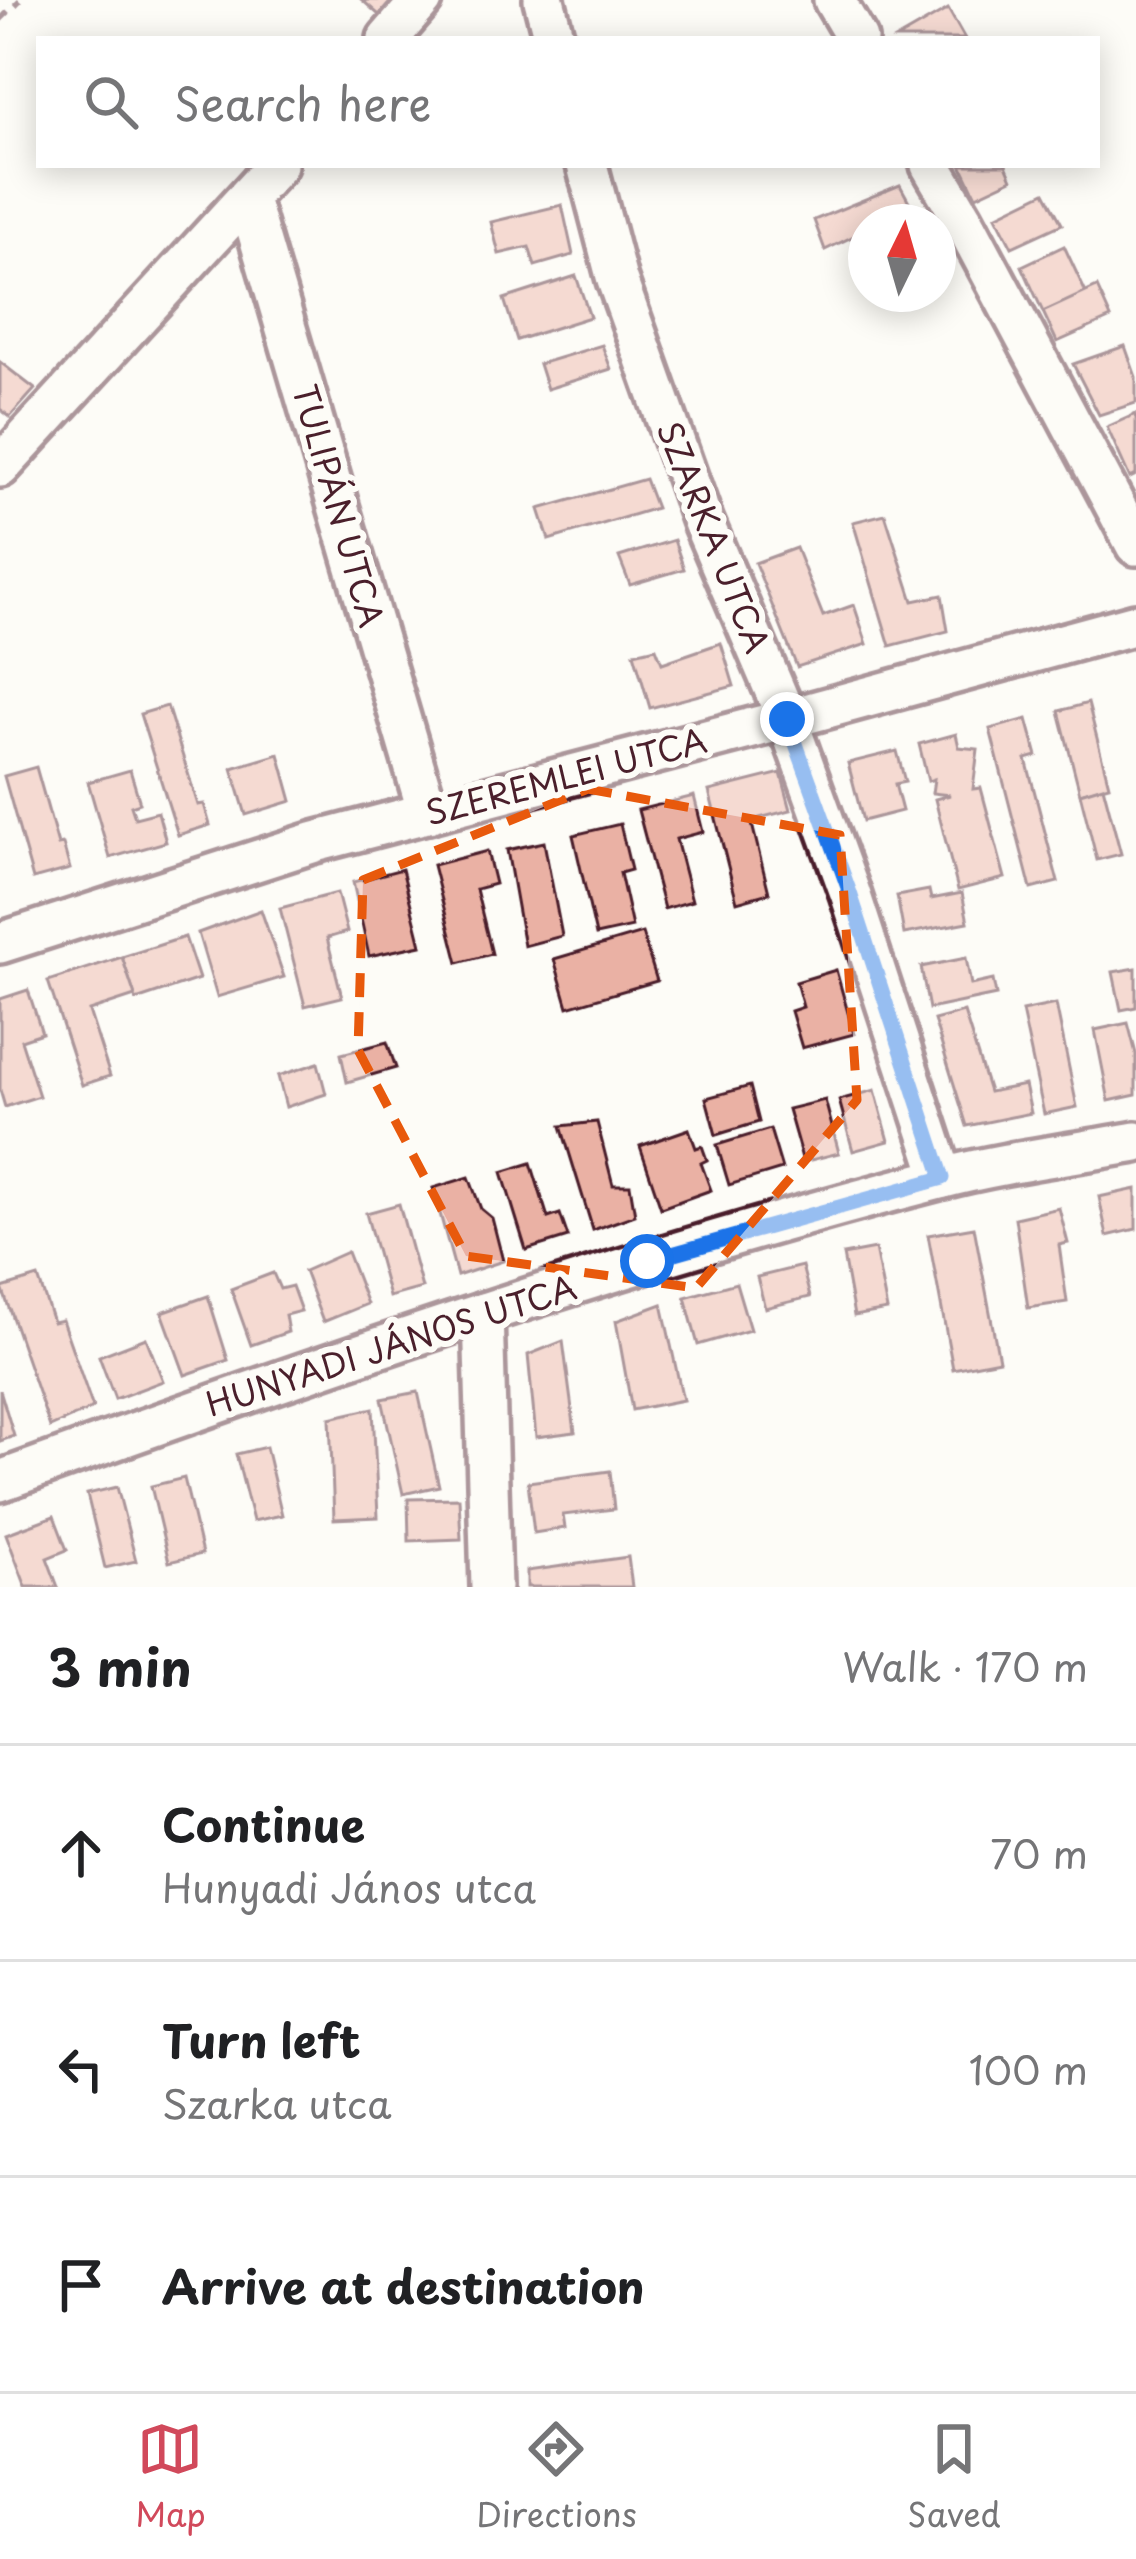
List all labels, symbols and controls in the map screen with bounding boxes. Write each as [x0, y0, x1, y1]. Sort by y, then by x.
search box [36, 36, 1100, 168]
text: Search here [174, 68, 431, 136]
icon: search [78, 69, 144, 135]
north arrow [848, 204, 956, 312]
street label: TULIPÁN UTCA [281, 378, 398, 633]
street label: SZARKA UTCA [646, 413, 784, 660]
route end [760, 692, 814, 746]
street label: SZEREMLEI UTCA [419, 713, 712, 837]
route start [620, 1234, 674, 1288]
street label: HUNYADI JÁNOS UTCA [199, 1261, 582, 1428]
text: 3 min [48, 1627, 192, 1704]
text: Walk · 170 m [842, 1636, 1088, 1695]
text: Continue [162, 1789, 365, 1857]
icon: ahead [48, 1820, 114, 1886]
text: 70 m [990, 1823, 1088, 1882]
text: Hunyadi János utca [162, 1857, 536, 1916]
text: Turn left [162, 2005, 361, 2073]
icon: left [48, 2036, 114, 2102]
text: 100 m [969, 2039, 1088, 2098]
text: Szarka utca [162, 2073, 391, 2132]
text: Arrive at destination [162, 2251, 645, 2319]
icon: arrive [48, 2252, 114, 2318]
tab: Map [135, 2416, 206, 2538]
tab: Directions [476, 2416, 637, 2538]
tab: Saved [907, 2416, 1001, 2538]

